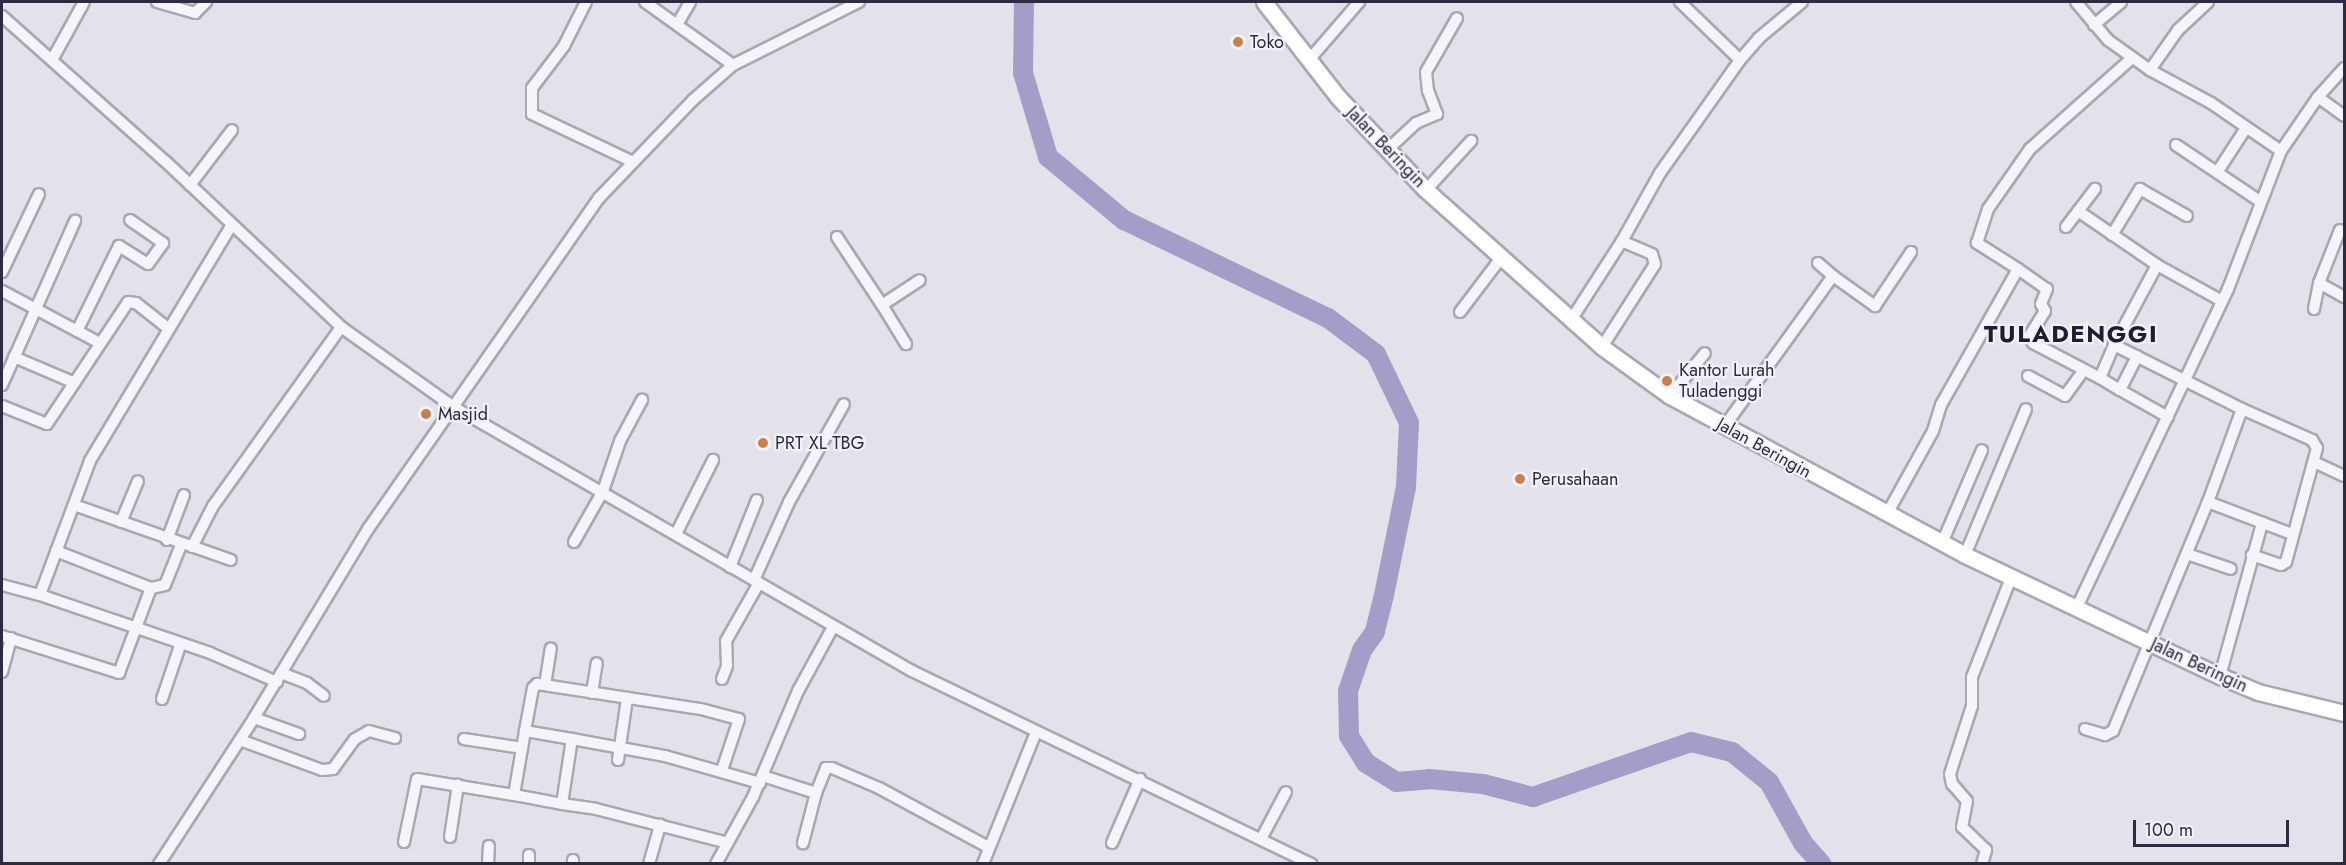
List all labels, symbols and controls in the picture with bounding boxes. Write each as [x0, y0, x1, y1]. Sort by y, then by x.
place label: Toko [1250, 31, 1284, 53]
marker: Toko [1231, 35, 1245, 49]
street label: Jalan Beringin [1342, 102, 1430, 192]
district label: TULADENGGI [1984, 320, 2158, 348]
place label: Kantor Lurah Tuladenggi [1679, 360, 1774, 403]
marker: Kantor Lurah Tuladenggi [1660, 374, 1674, 388]
place label: Masjid [438, 403, 488, 425]
marker: Masjid [419, 407, 433, 421]
street label: Jalan Beringin [1713, 413, 1815, 483]
place label: PRT XL TBG [775, 432, 865, 454]
marker: PRT XL TBG [756, 436, 770, 450]
place label: Perusahaan [1532, 468, 1618, 490]
marker: Perusahaan [1513, 472, 1527, 486]
street label: Jalan Beringin [2147, 633, 2251, 697]
scale bar [2136, 808, 2292, 846]
text: 100 m [2144, 817, 2193, 843]

